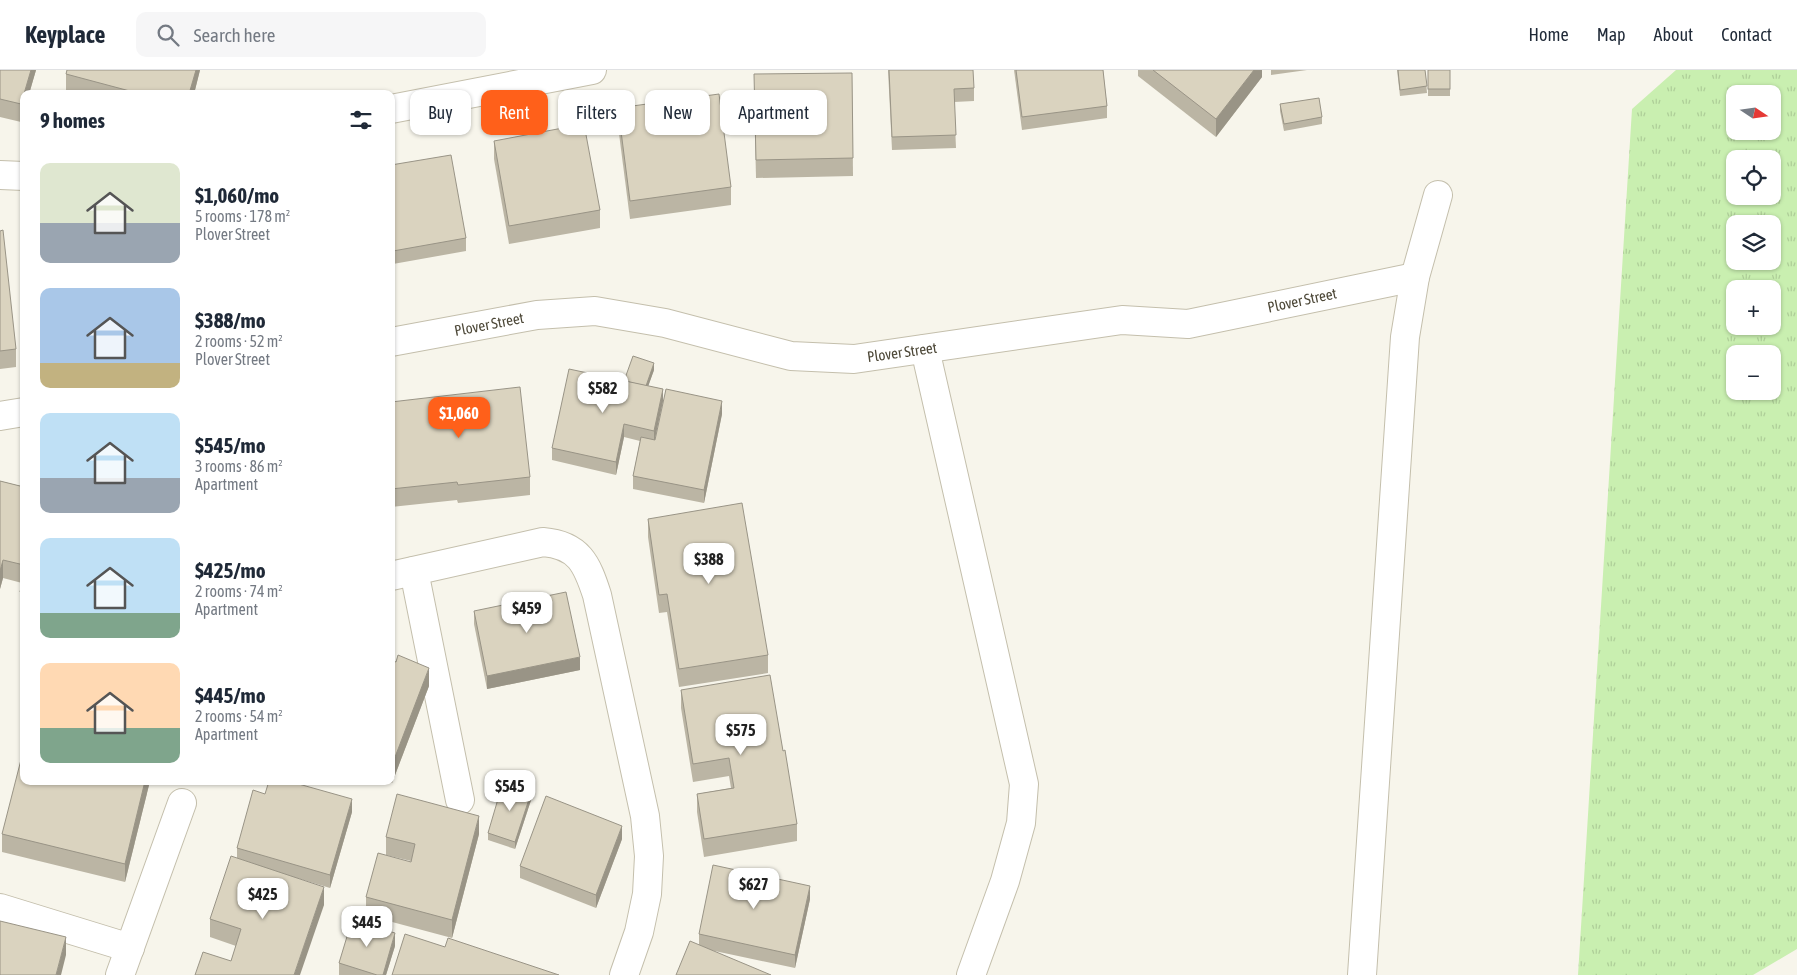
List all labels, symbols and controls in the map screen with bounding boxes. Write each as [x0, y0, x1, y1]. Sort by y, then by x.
search box [136, 12, 486, 57]
text: Keyplace [25, 21, 106, 48]
icon: search [154, 21, 182, 49]
text: Search here [194, 24, 275, 46]
text: Home [1529, 24, 1569, 45]
text: Map [1597, 24, 1626, 45]
text: About [1654, 24, 1693, 45]
text: Contact [1721, 24, 1772, 45]
north arrow [1726, 85, 1781, 140]
map controls [1726, 85, 1781, 400]
chip: Buy [410, 90, 471, 135]
chip: Rent [481, 90, 548, 135]
chip: Filters [558, 90, 635, 135]
chip: New [645, 90, 710, 135]
chip: Apartment [720, 90, 827, 135]
icon: filters [347, 106, 375, 134]
text: 9 homes [40, 108, 105, 132]
button: locate [1726, 150, 1781, 205]
icon: home [80, 183, 140, 243]
text: $1,060/mo [195, 183, 279, 207]
text: 5 rooms · 178 m² [195, 207, 290, 225]
button: layers [1726, 215, 1781, 270]
text: Plover Street [195, 225, 270, 243]
button: + [1726, 280, 1781, 335]
street label: Plover Street [1266, 284, 1338, 316]
icon: home [80, 308, 140, 368]
text: $388/mo [195, 308, 266, 332]
street label: Plover Street [453, 309, 525, 339]
text: 2 rooms · 52 m² [195, 332, 283, 350]
street label: Plover Street [866, 339, 938, 365]
button: − [1726, 345, 1781, 400]
text: Plover Street [195, 350, 270, 368]
pin: $582 [573, 372, 633, 414]
text: $582 [588, 379, 618, 397]
pin: $1,060 [418, 396, 500, 439]
text: $1,060 [439, 404, 479, 422]
icon: home [80, 433, 140, 493]
text: $545/mo [195, 433, 266, 457]
text: 3 rooms · 86 m² [195, 457, 283, 475]
text: Apartment [195, 475, 258, 493]
pin: $388 [679, 542, 739, 585]
text: $388 [694, 550, 724, 568]
icon: home [80, 558, 140, 618]
text: $425/mo [195, 558, 266, 582]
text: 2 rooms · 74 m² [195, 582, 283, 600]
pin: $459 [497, 592, 557, 634]
text: $459 [512, 599, 542, 617]
text: Apartment [195, 600, 258, 618]
icon: home [80, 683, 140, 743]
text: $445/mo [195, 683, 266, 707]
text: 2 rooms · 54 m² [195, 707, 283, 725]
pin: $575 [711, 714, 771, 756]
text: $575 [726, 721, 756, 739]
text: Apartment [195, 725, 258, 743]
pin: $545 [480, 770, 540, 812]
text: $545 [495, 777, 525, 795]
pin: $627 [724, 868, 784, 910]
text: $627 [739, 875, 769, 893]
pin: $425 [233, 878, 293, 920]
text: $425 [248, 885, 278, 903]
pin: $445 [337, 906, 397, 948]
text: $445 [352, 913, 382, 931]

